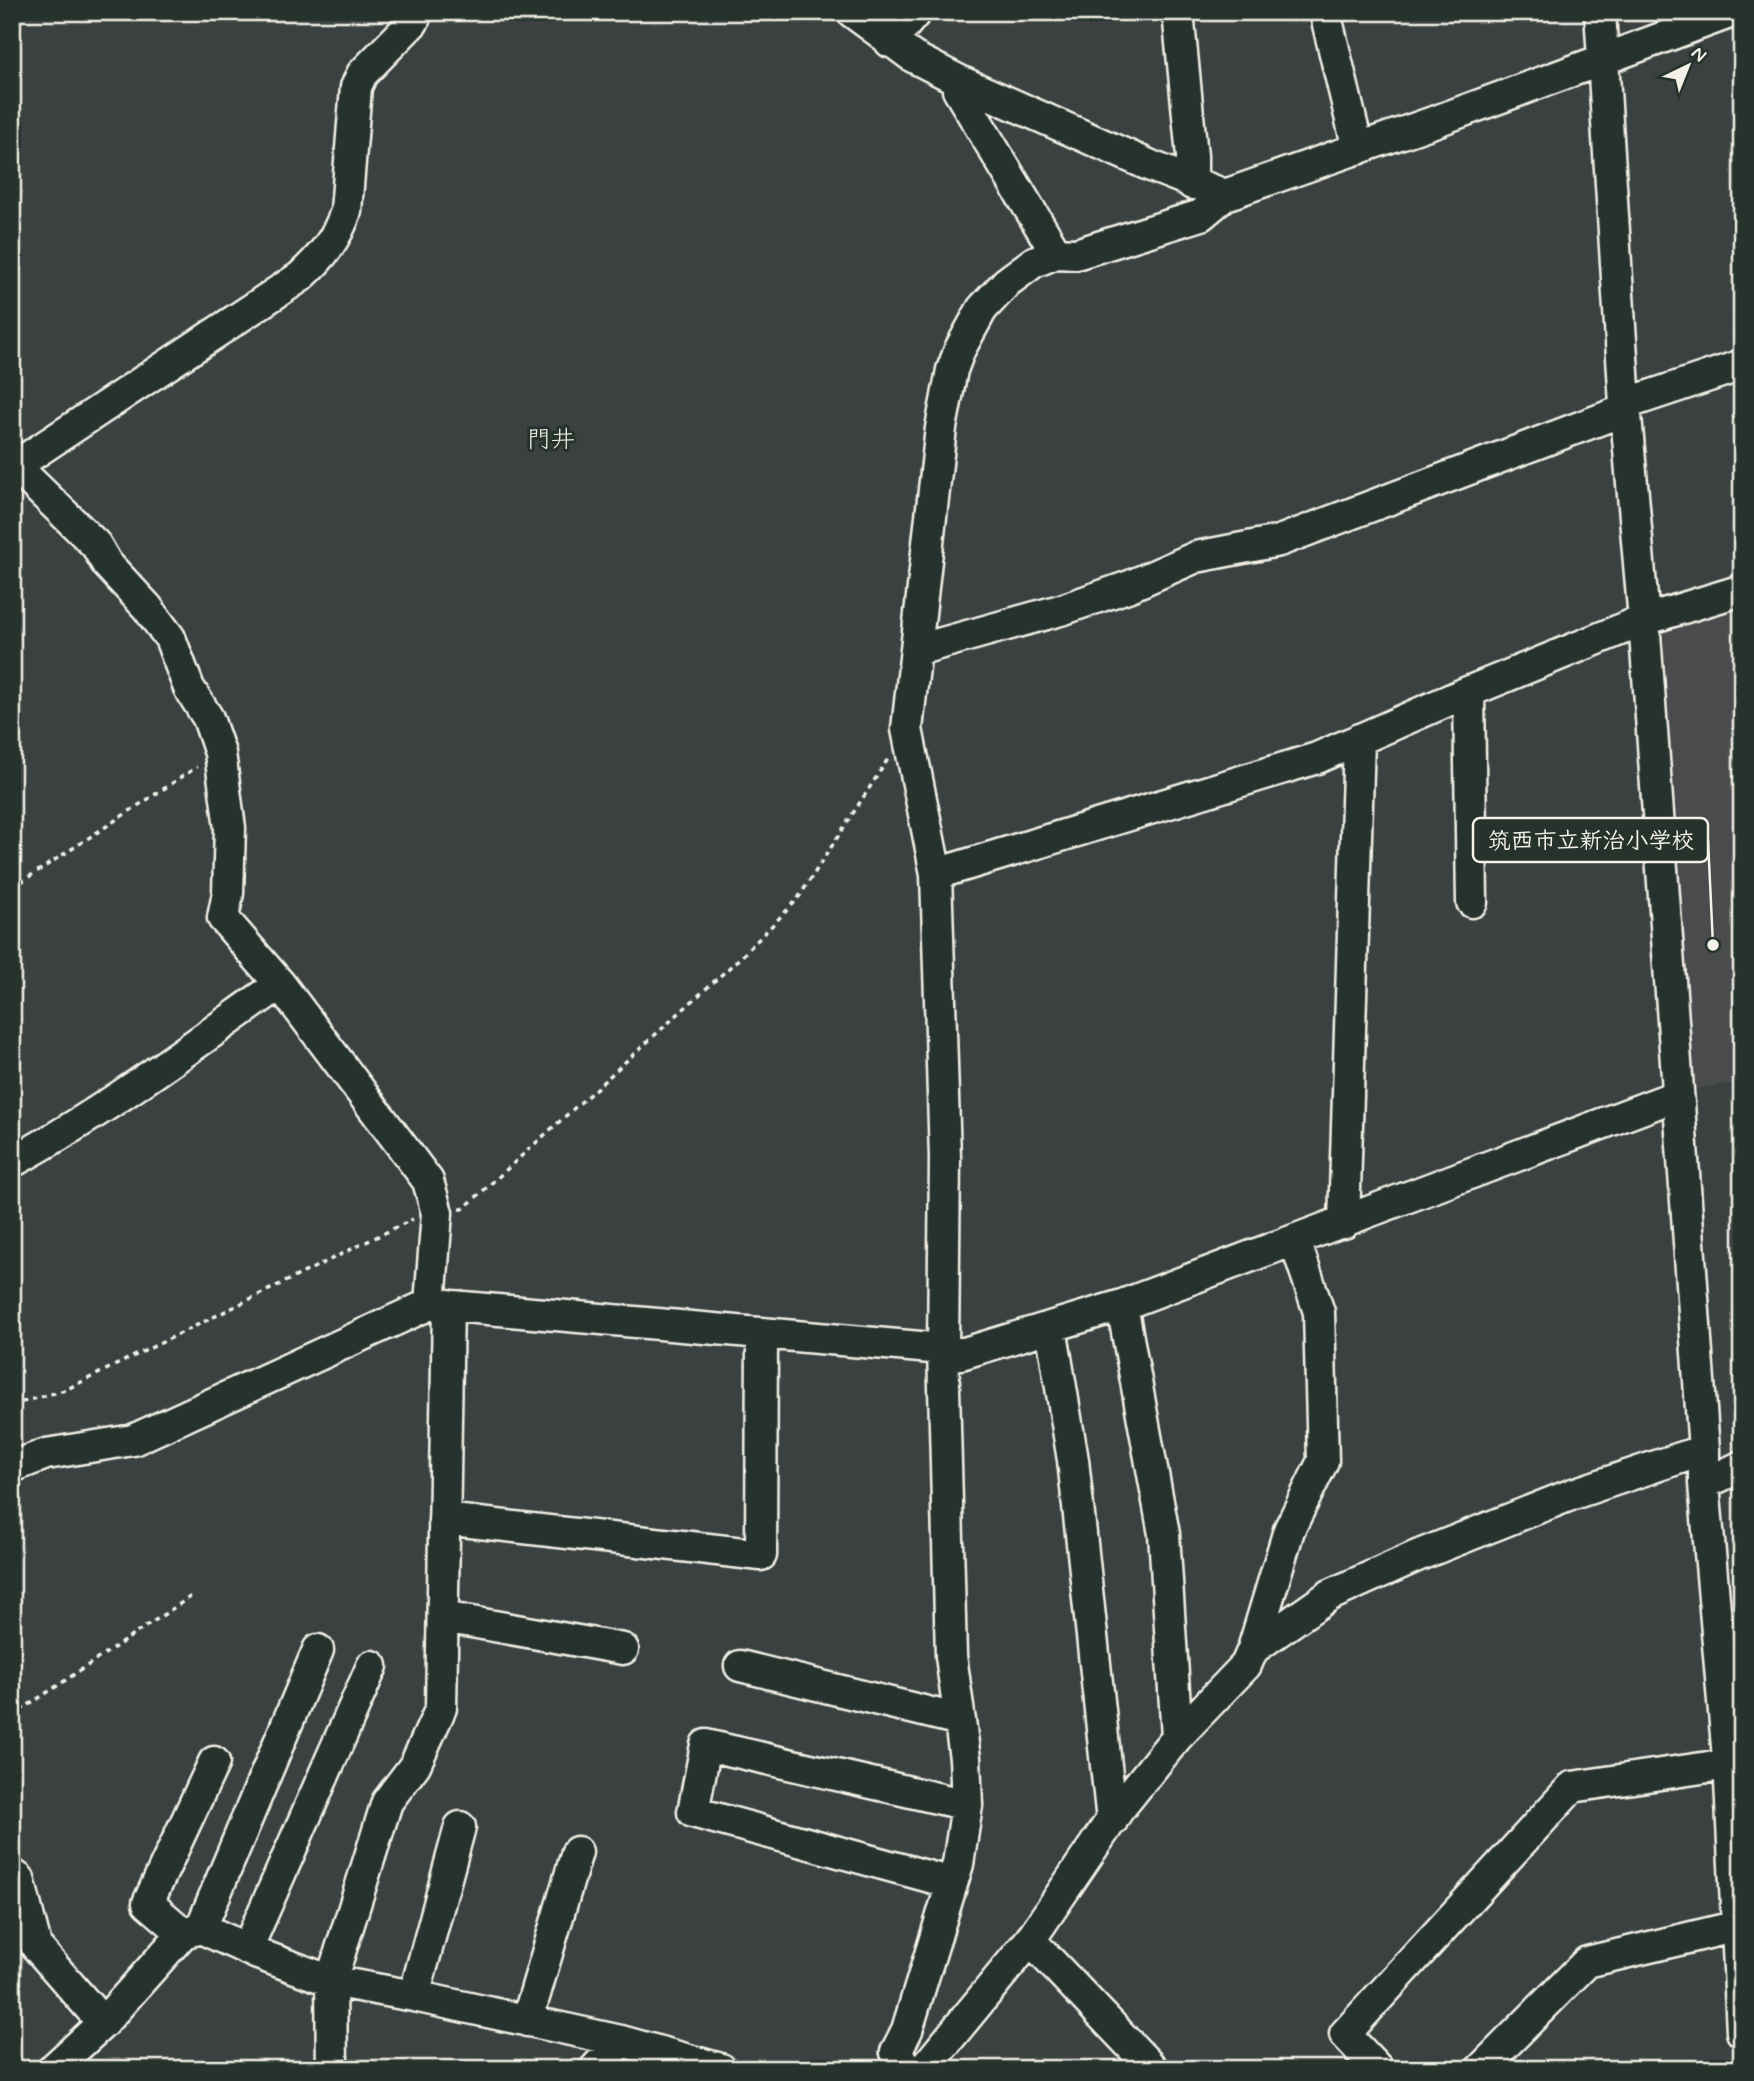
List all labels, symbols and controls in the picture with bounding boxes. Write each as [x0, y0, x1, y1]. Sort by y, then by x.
north arrow [1652, 32, 1722, 102]
text: N [1685, 41, 1712, 68]
district label: 門井 [527, 425, 575, 456]
callout: 筑西市立新治小学校 [1473, 818, 1708, 862]
text: 筑西市立新治小学校 [1488, 827, 1695, 857]

